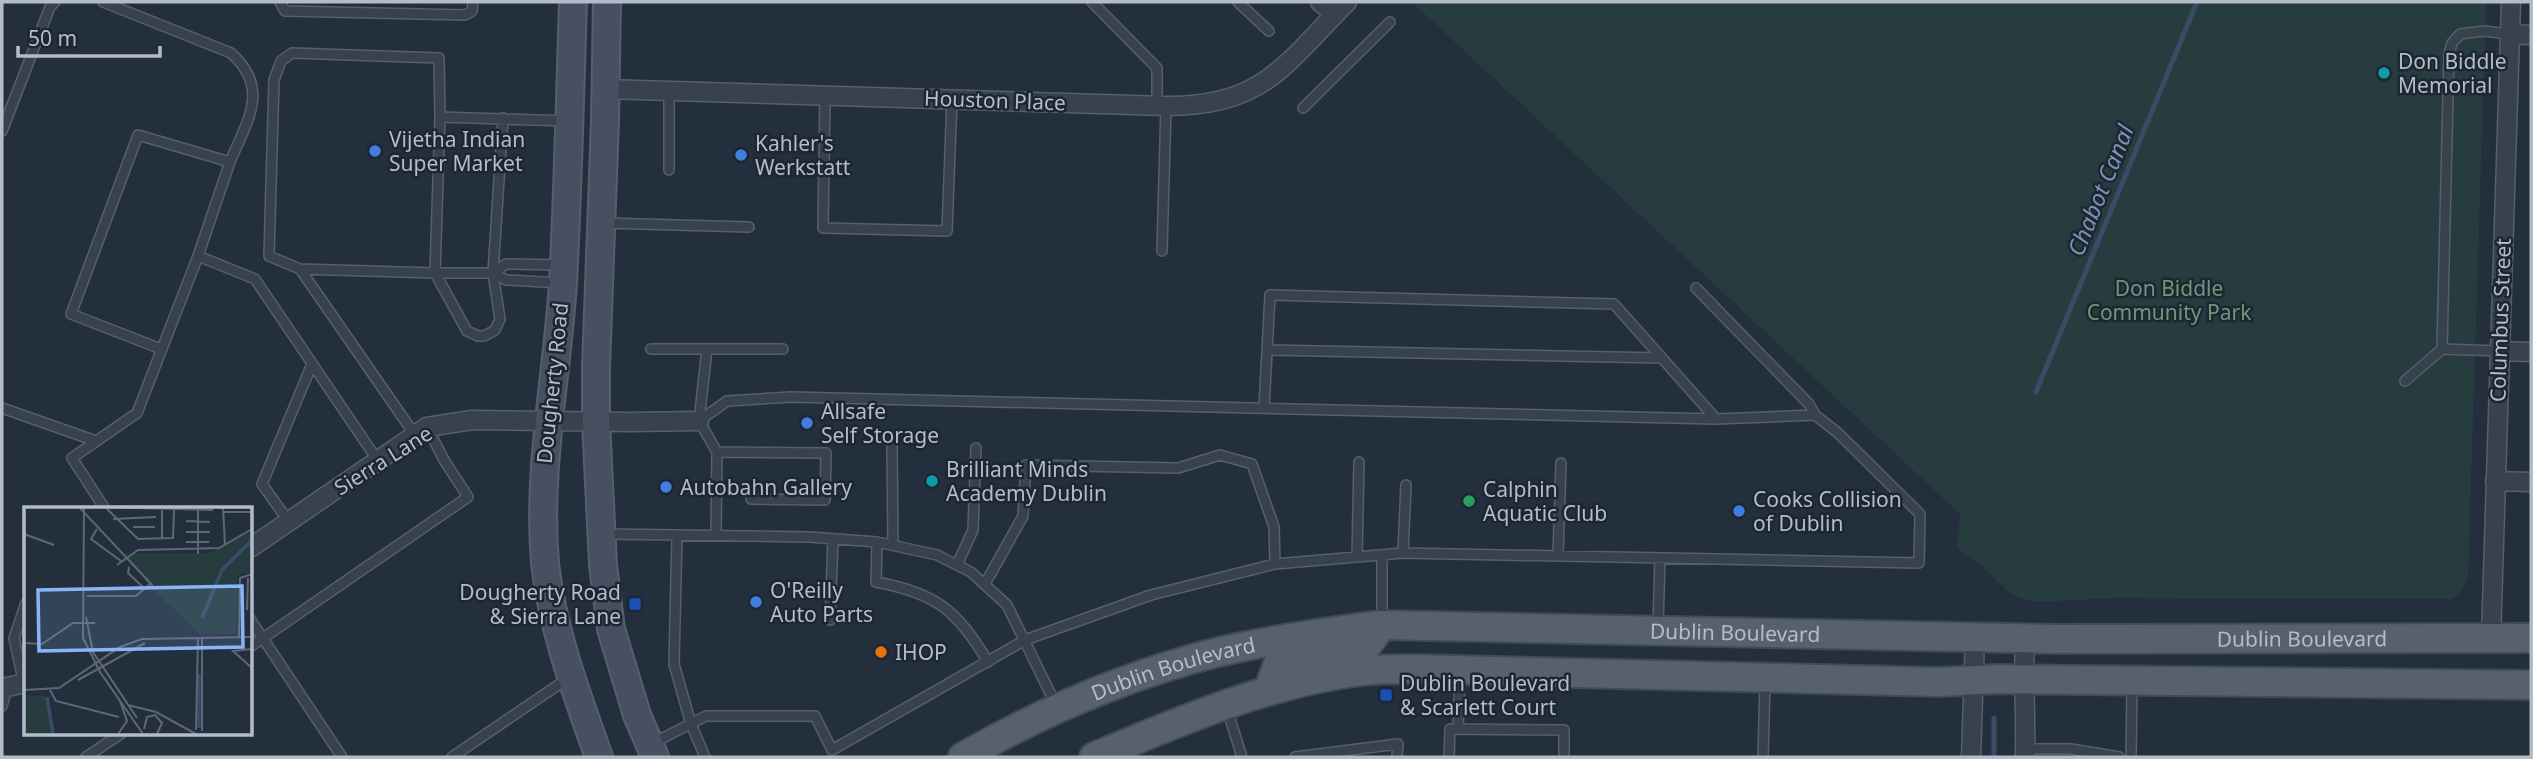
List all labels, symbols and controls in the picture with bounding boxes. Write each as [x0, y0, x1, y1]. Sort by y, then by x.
scale bar [18, 14, 159, 58]
text: 50 m [28, 24, 77, 52]
place label: Don Biddle Memorial [2398, 47, 2507, 99]
marker: Don Biddle Memorial [2376, 65, 2392, 81]
street label: Houston Place [924, 84, 1066, 116]
water label: Chabot Canal [2059, 119, 2141, 260]
place label: Vijetha Indian Super Market [389, 125, 525, 177]
place label: Kahler's Werkstatt [755, 129, 851, 181]
marker: Vijetha Indian Super Market [367, 143, 383, 159]
marker: Kahler's Werkstatt [733, 147, 749, 163]
street label: Columbus Street [2483, 237, 2517, 402]
park label: Don Biddle Community Park [2087, 274, 2252, 326]
street label: Dougherty Road [530, 301, 574, 465]
place label: Allsafe Self Storage [821, 397, 939, 449]
marker: Allsafe Self Storage [799, 415, 815, 431]
street label: Sierra Lane [329, 419, 437, 501]
place label: Brilliant Minds Academy Dublin [946, 455, 1107, 507]
place label: Autobahn Gallery [680, 473, 852, 501]
marker: Brilliant Minds Academy Dublin [924, 473, 940, 489]
place label: Calphin Aquatic Club [1483, 475, 1607, 527]
marker: Autobahn Gallery [658, 479, 674, 495]
place label: Cooks Collision of Dublin [1753, 485, 1902, 537]
marker: Calphin Aquatic Club [1461, 493, 1477, 509]
marker: Cooks Collision of Dublin [1731, 503, 1747, 519]
inset map [24, 507, 252, 734]
place label: O'Reilly Auto Parts [770, 576, 873, 628]
place label: Dougherty Road & Sierra Lane [459, 578, 621, 630]
marker: O'Reilly Auto Parts [748, 594, 764, 610]
marker: Dougherty Road & Sierra Lane [627, 596, 643, 612]
street label: Dublin Boulevard [1650, 617, 1821, 648]
street label: Dublin Boulevard [2217, 624, 2387, 653]
street label: Dublin Boulevard [1087, 631, 1258, 707]
place label: IHOP [895, 638, 947, 666]
marker: IHOP [873, 644, 889, 660]
place label: Dublin Boulevard & Scarlett Court [1400, 669, 1570, 721]
marker: Dublin Boulevard & Scarlett Court [1378, 687, 1394, 703]

